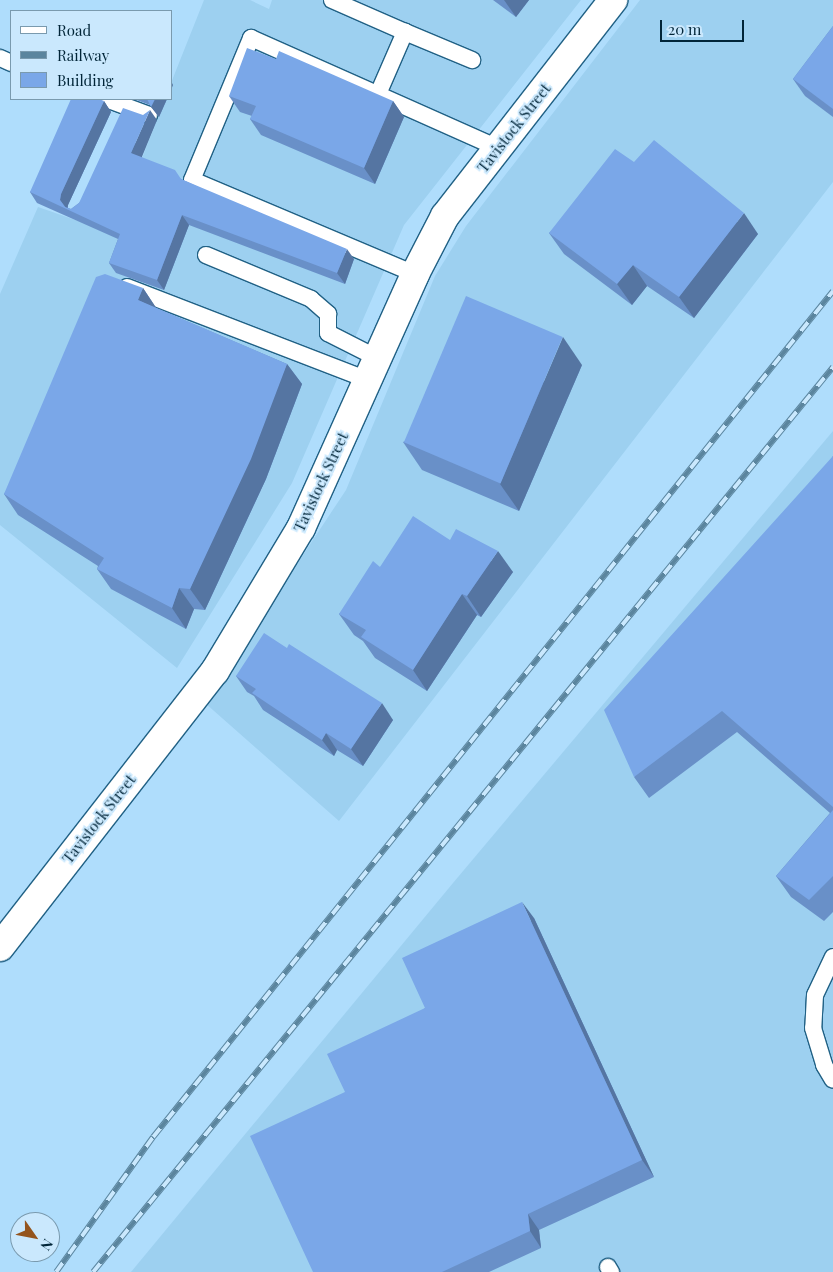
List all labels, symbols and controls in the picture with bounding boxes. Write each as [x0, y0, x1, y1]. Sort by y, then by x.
legend [10, 10, 172, 100]
scale bar [663, 10, 747, 42]
text: 20 m [668, 19, 701, 39]
text: Road [57, 20, 91, 40]
text: Railway [57, 45, 109, 65]
text: Building [57, 70, 113, 90]
street label: Tavistock Street [474, 80, 554, 176]
street label: Tavistock Street [290, 429, 352, 535]
street label: Tavistock Street [59, 771, 139, 867]
north arrow [10, 1212, 60, 1262]
text: N [36, 1235, 58, 1254]

